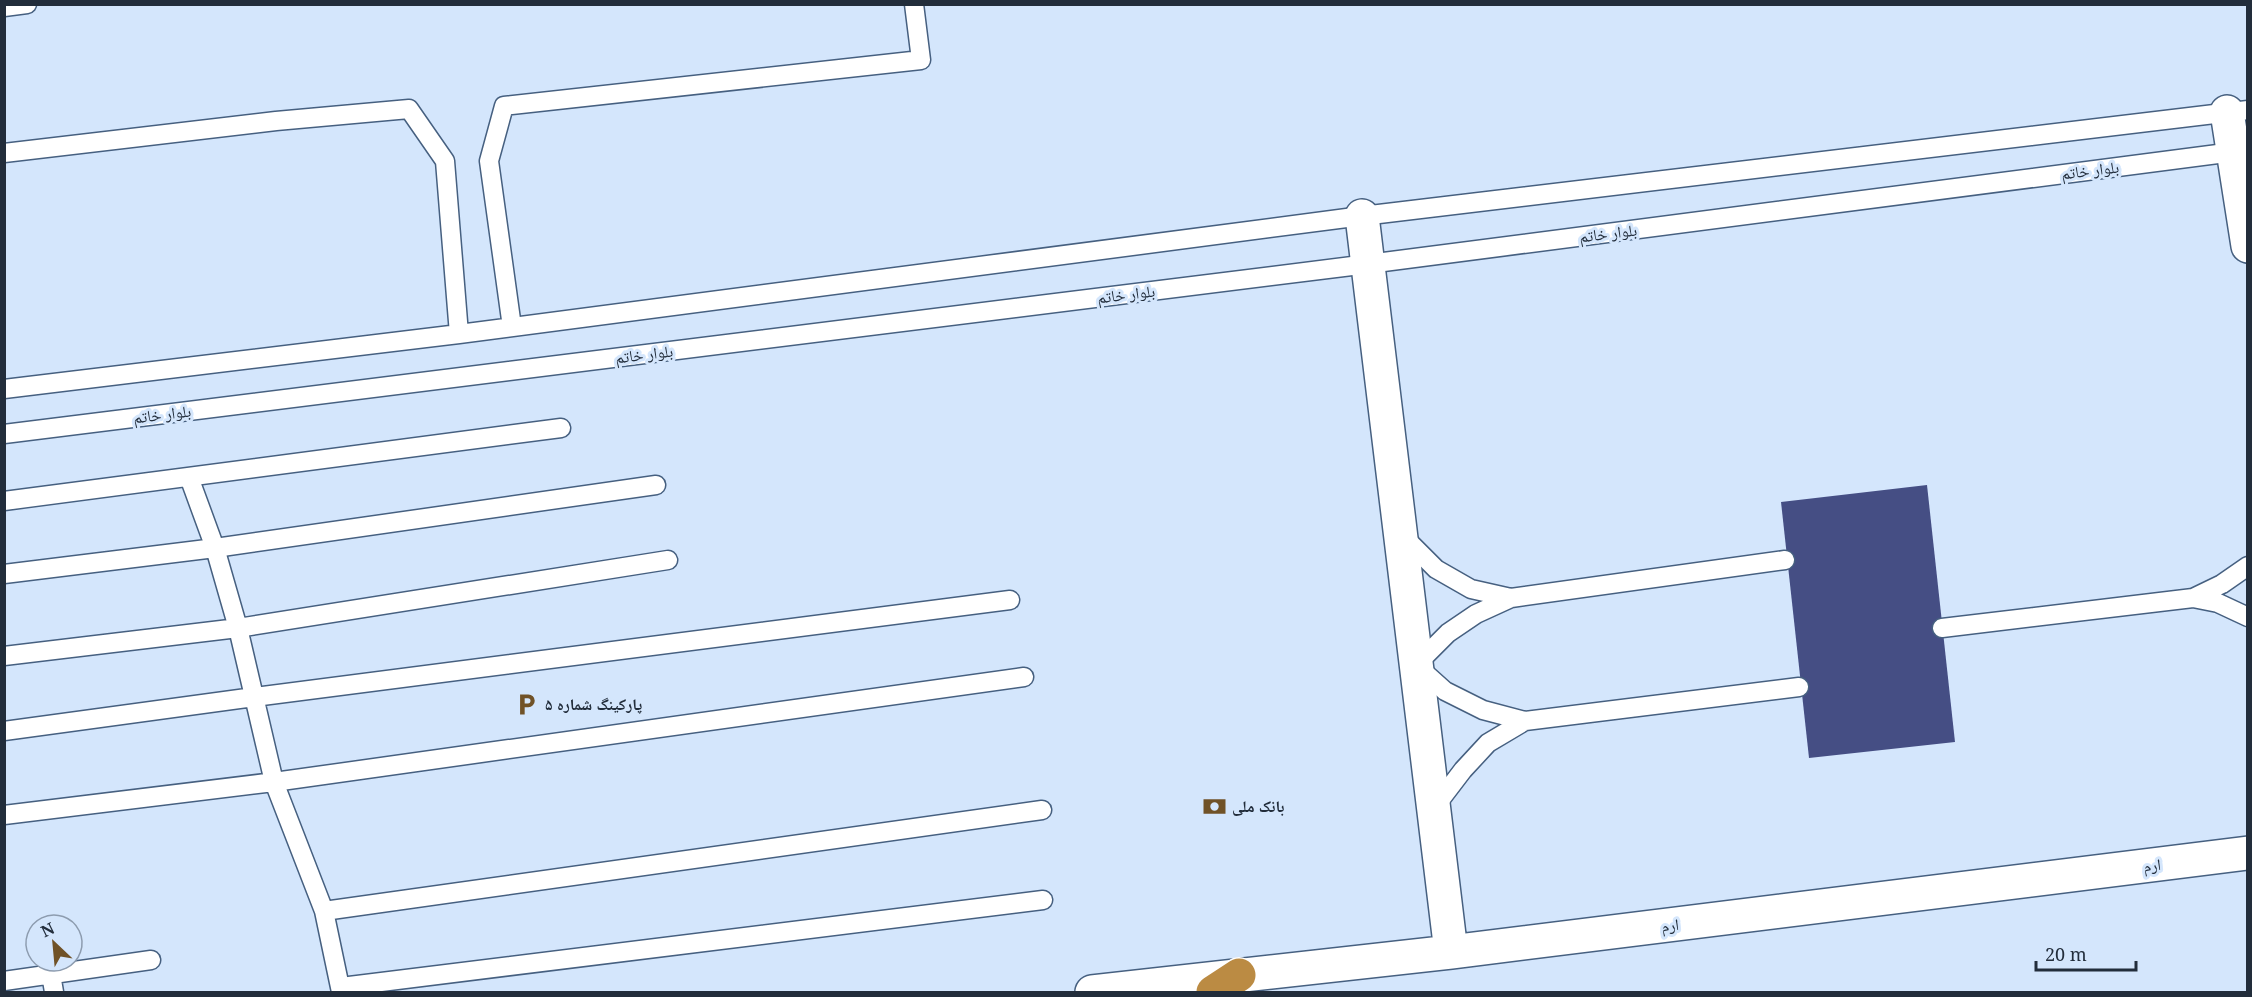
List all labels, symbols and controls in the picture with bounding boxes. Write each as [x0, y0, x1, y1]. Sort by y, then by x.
street label: بلوار خاتم [2060, 156, 2120, 184]
street label: بلوار خاتم [1578, 219, 1638, 247]
street label: بلوار خاتم [1096, 280, 1156, 308]
street label: بلوار خاتم [614, 340, 674, 368]
street label: بلوار خاتم [132, 400, 192, 428]
parking icon: پارکینگ شماره ۵ [514, 691, 540, 717]
place label: پارکینگ شماره ۵ [545, 693, 642, 715]
bank icon: بانک ملی [1201, 793, 1227, 819]
place label: بانک ملی [1232, 795, 1284, 817]
street label: ارم [2142, 853, 2162, 877]
north arrow [24, 913, 84, 973]
street label: ارم [1660, 913, 1680, 937]
text: N [37, 917, 58, 942]
scale bar [2036, 934, 2136, 972]
text: 20 m [2045, 942, 2087, 966]

